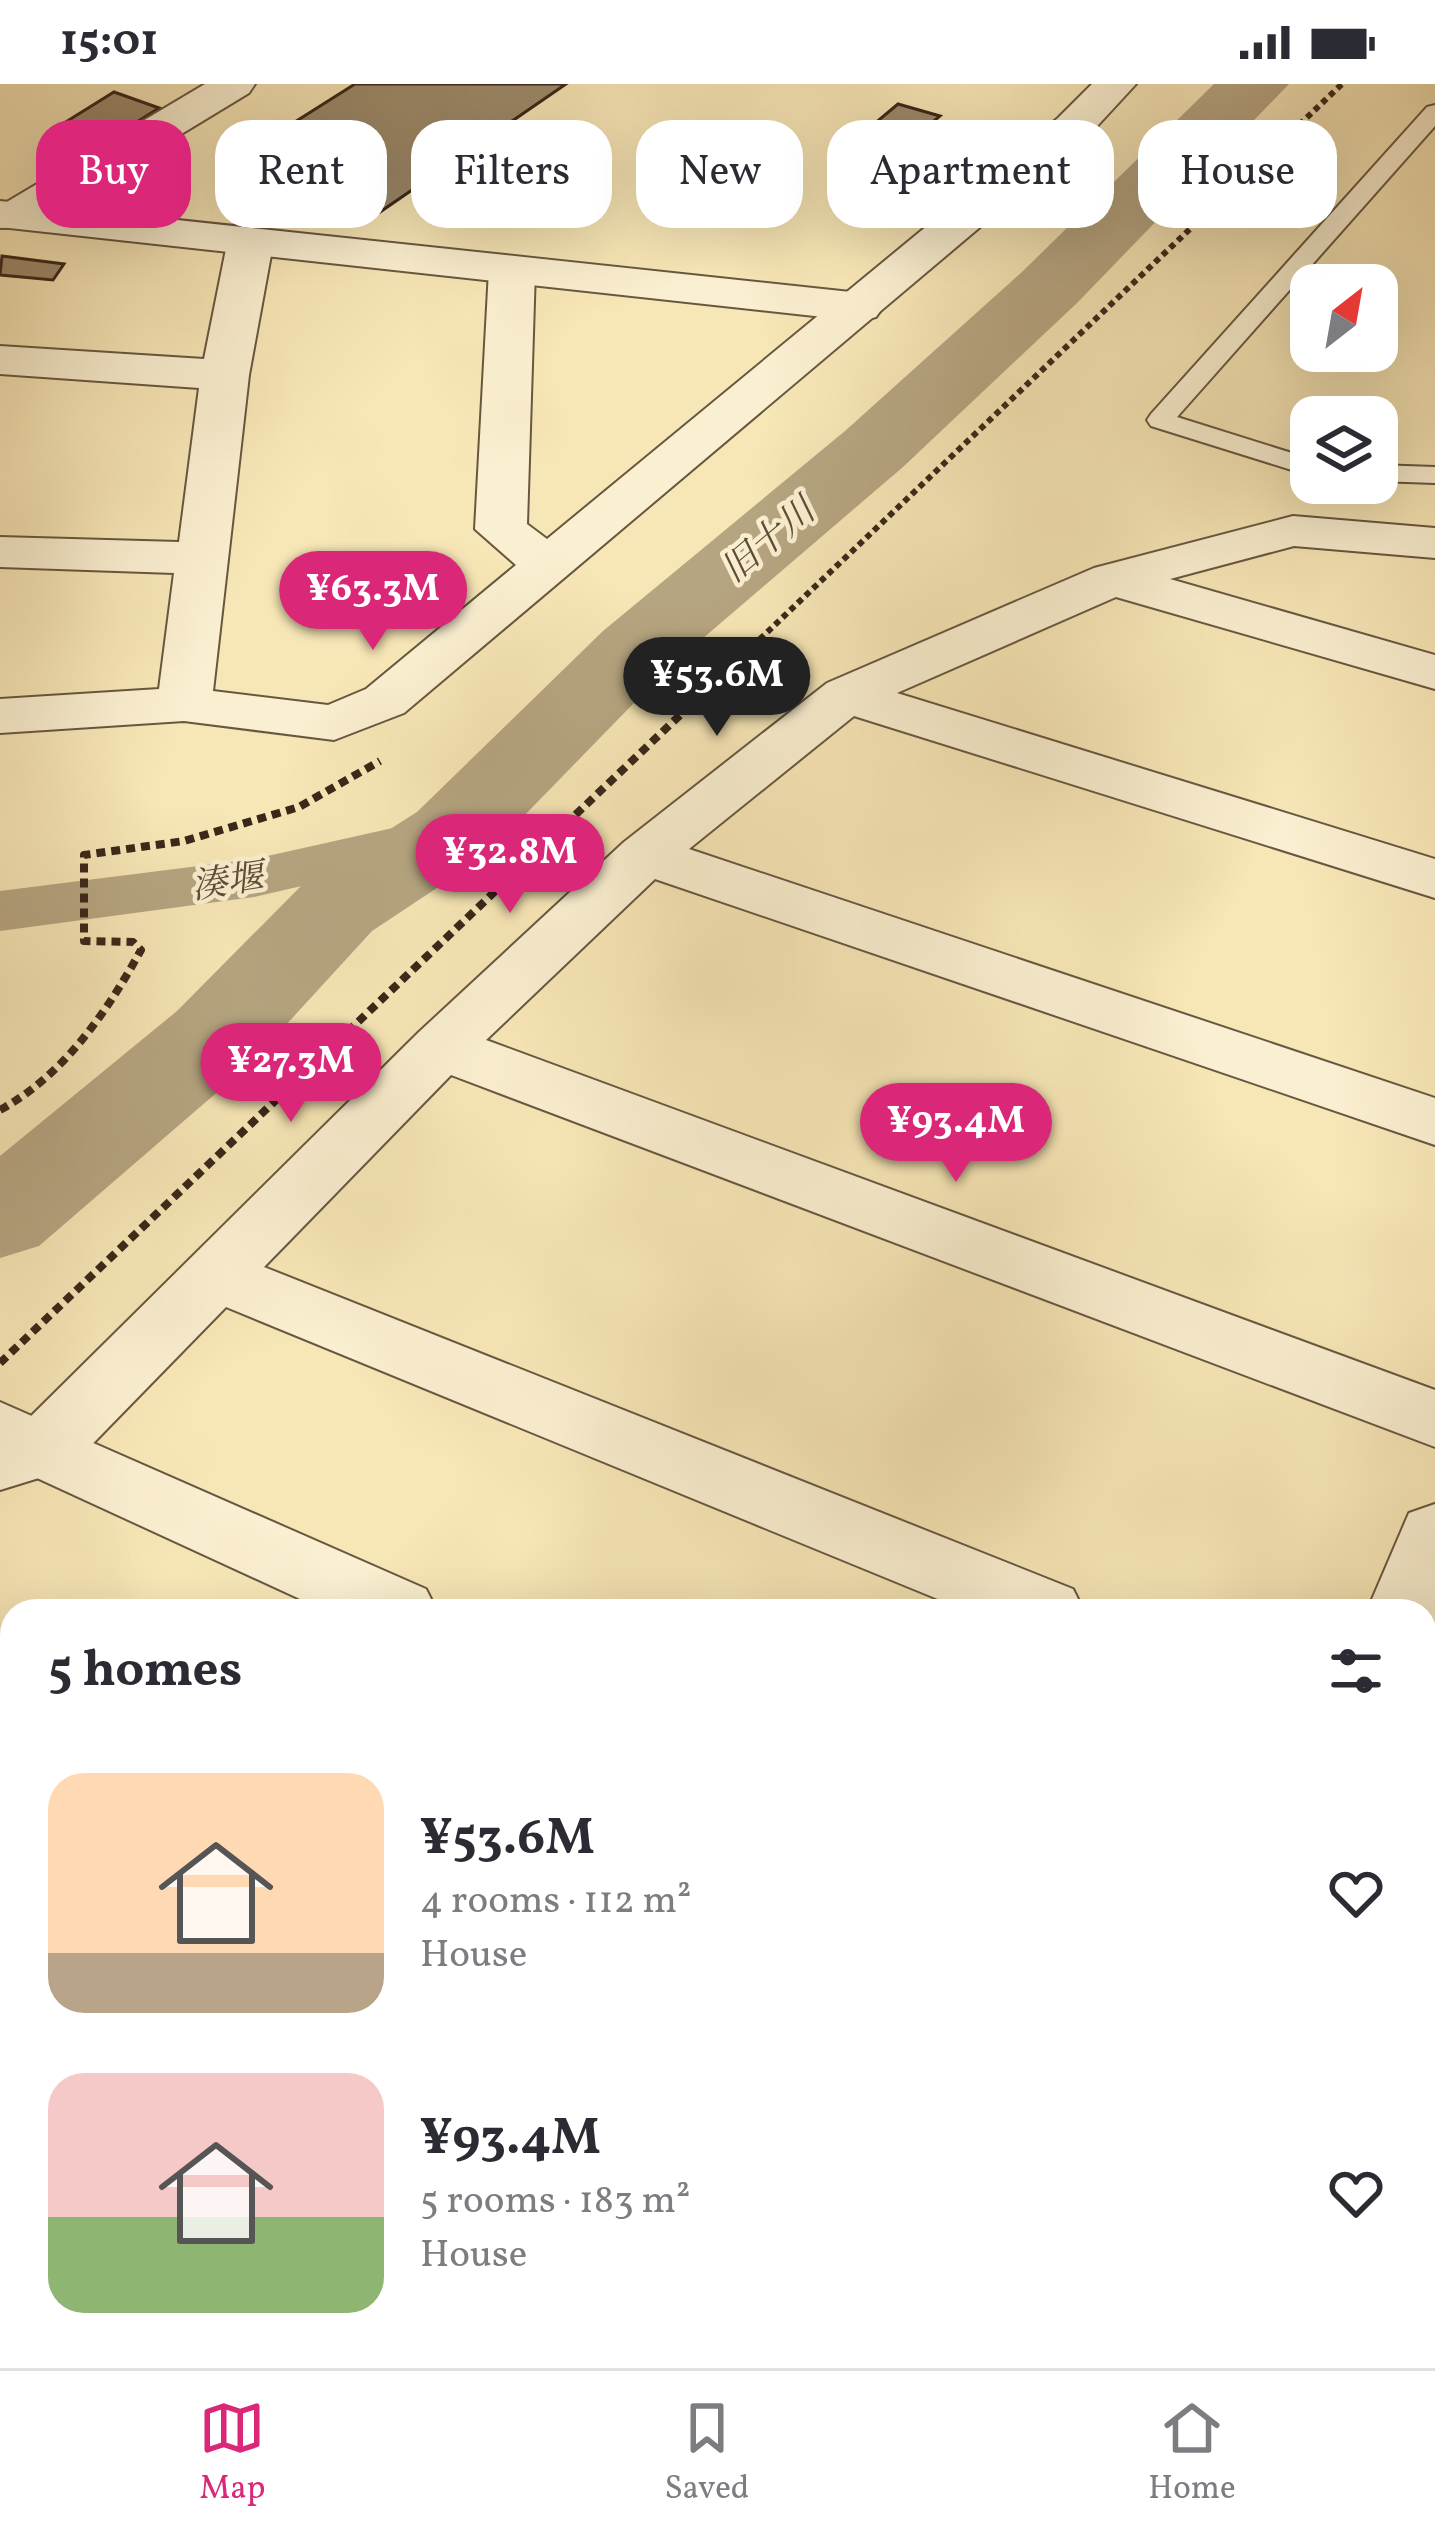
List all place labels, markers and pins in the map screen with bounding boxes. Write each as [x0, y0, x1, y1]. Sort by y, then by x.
pin: ¥63.3M [275, 551, 471, 653]
pin: ¥53.6M [619, 637, 815, 739]
pin: ¥32.8M [412, 814, 608, 916]
pin: ¥27.3M [193, 1023, 389, 1125]
pin: ¥93.4M [858, 1083, 1054, 1185]

